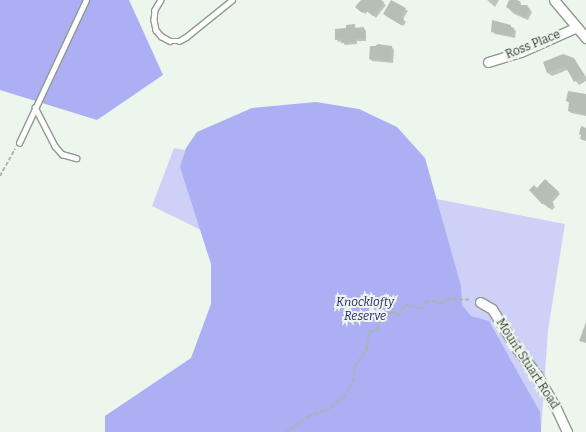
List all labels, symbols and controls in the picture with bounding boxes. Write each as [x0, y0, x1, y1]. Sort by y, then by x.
street label: Ross Place [504, 28, 562, 62]
park label: Knocklofty Reserve [336, 296, 394, 324]
street label: Mount Stuart Road [492, 316, 562, 412]

